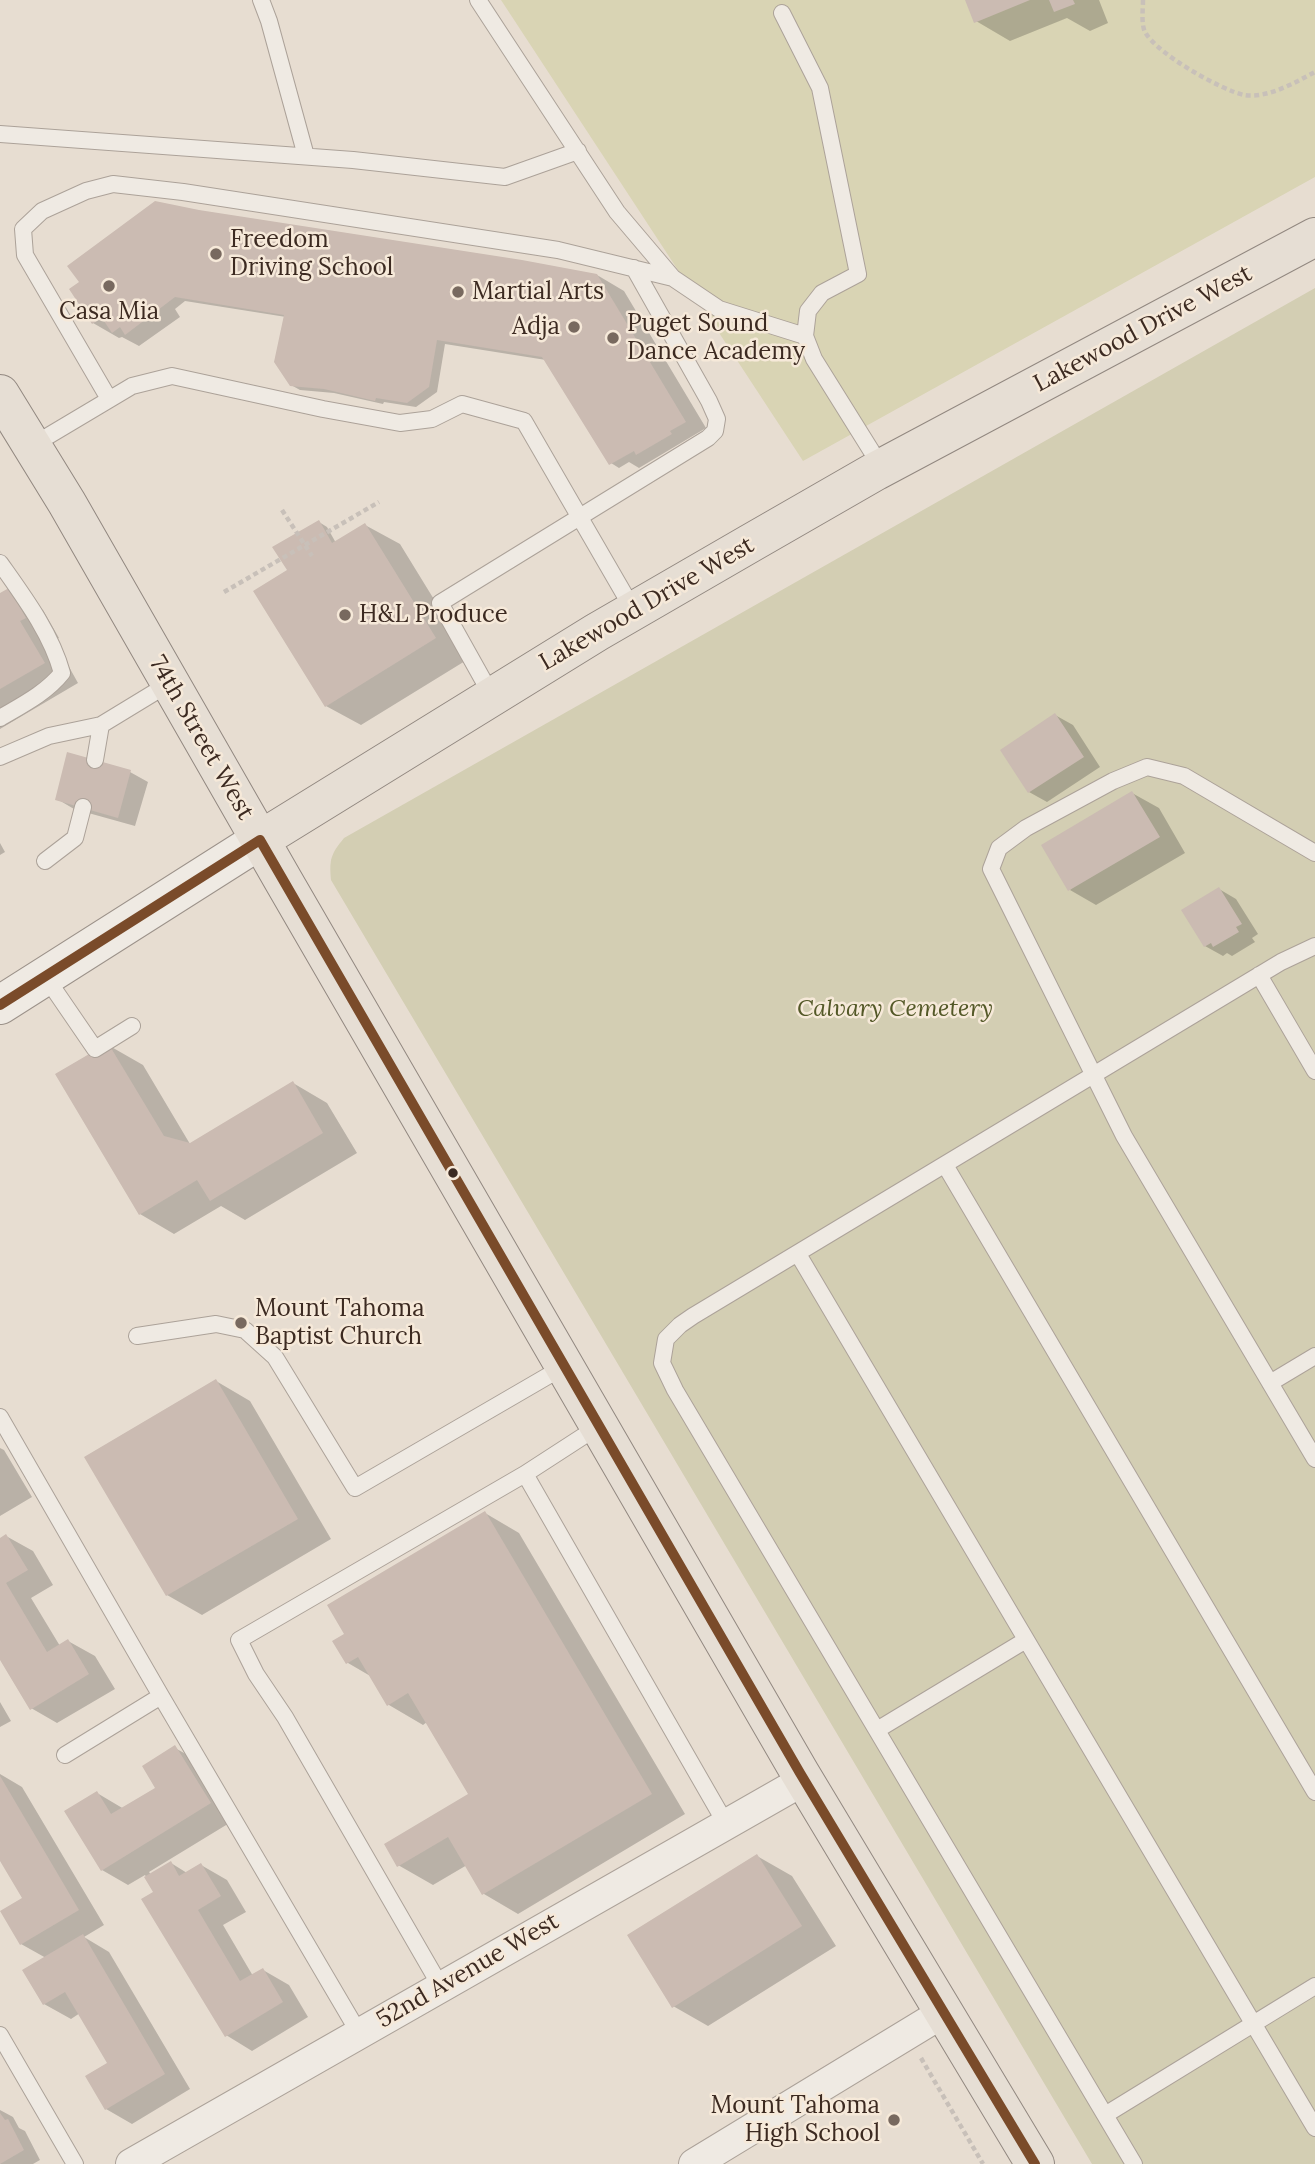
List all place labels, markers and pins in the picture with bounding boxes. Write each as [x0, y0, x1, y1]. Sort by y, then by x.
place label: Freedom Driving School [230, 226, 393, 282]
marker: Freedom Driving School [208, 246, 224, 262]
marker: Casa Mia [101, 278, 117, 294]
place label: Martial Arts [472, 278, 604, 306]
marker: Martial Arts [450, 284, 466, 300]
place label: Casa Mia [59, 298, 159, 326]
place label: Puget Sound Dance Academy [627, 310, 805, 366]
place label: Adja [512, 313, 560, 341]
marker: Adja [566, 319, 582, 335]
marker: Puget Sound Dance Academy [605, 330, 621, 346]
place label: H&L Produce [359, 601, 508, 629]
marker: H&L Produce [337, 607, 353, 623]
unlabelled marker [446, 1166, 460, 1180]
place label: Mount Tahoma Baptist Church [255, 1295, 425, 1351]
marker: Mount Tahoma Baptist Church [233, 1315, 249, 1331]
place label: Mount Tahoma High School [710, 2092, 880, 2148]
marker: Mount Tahoma High School [886, 2112, 902, 2128]

